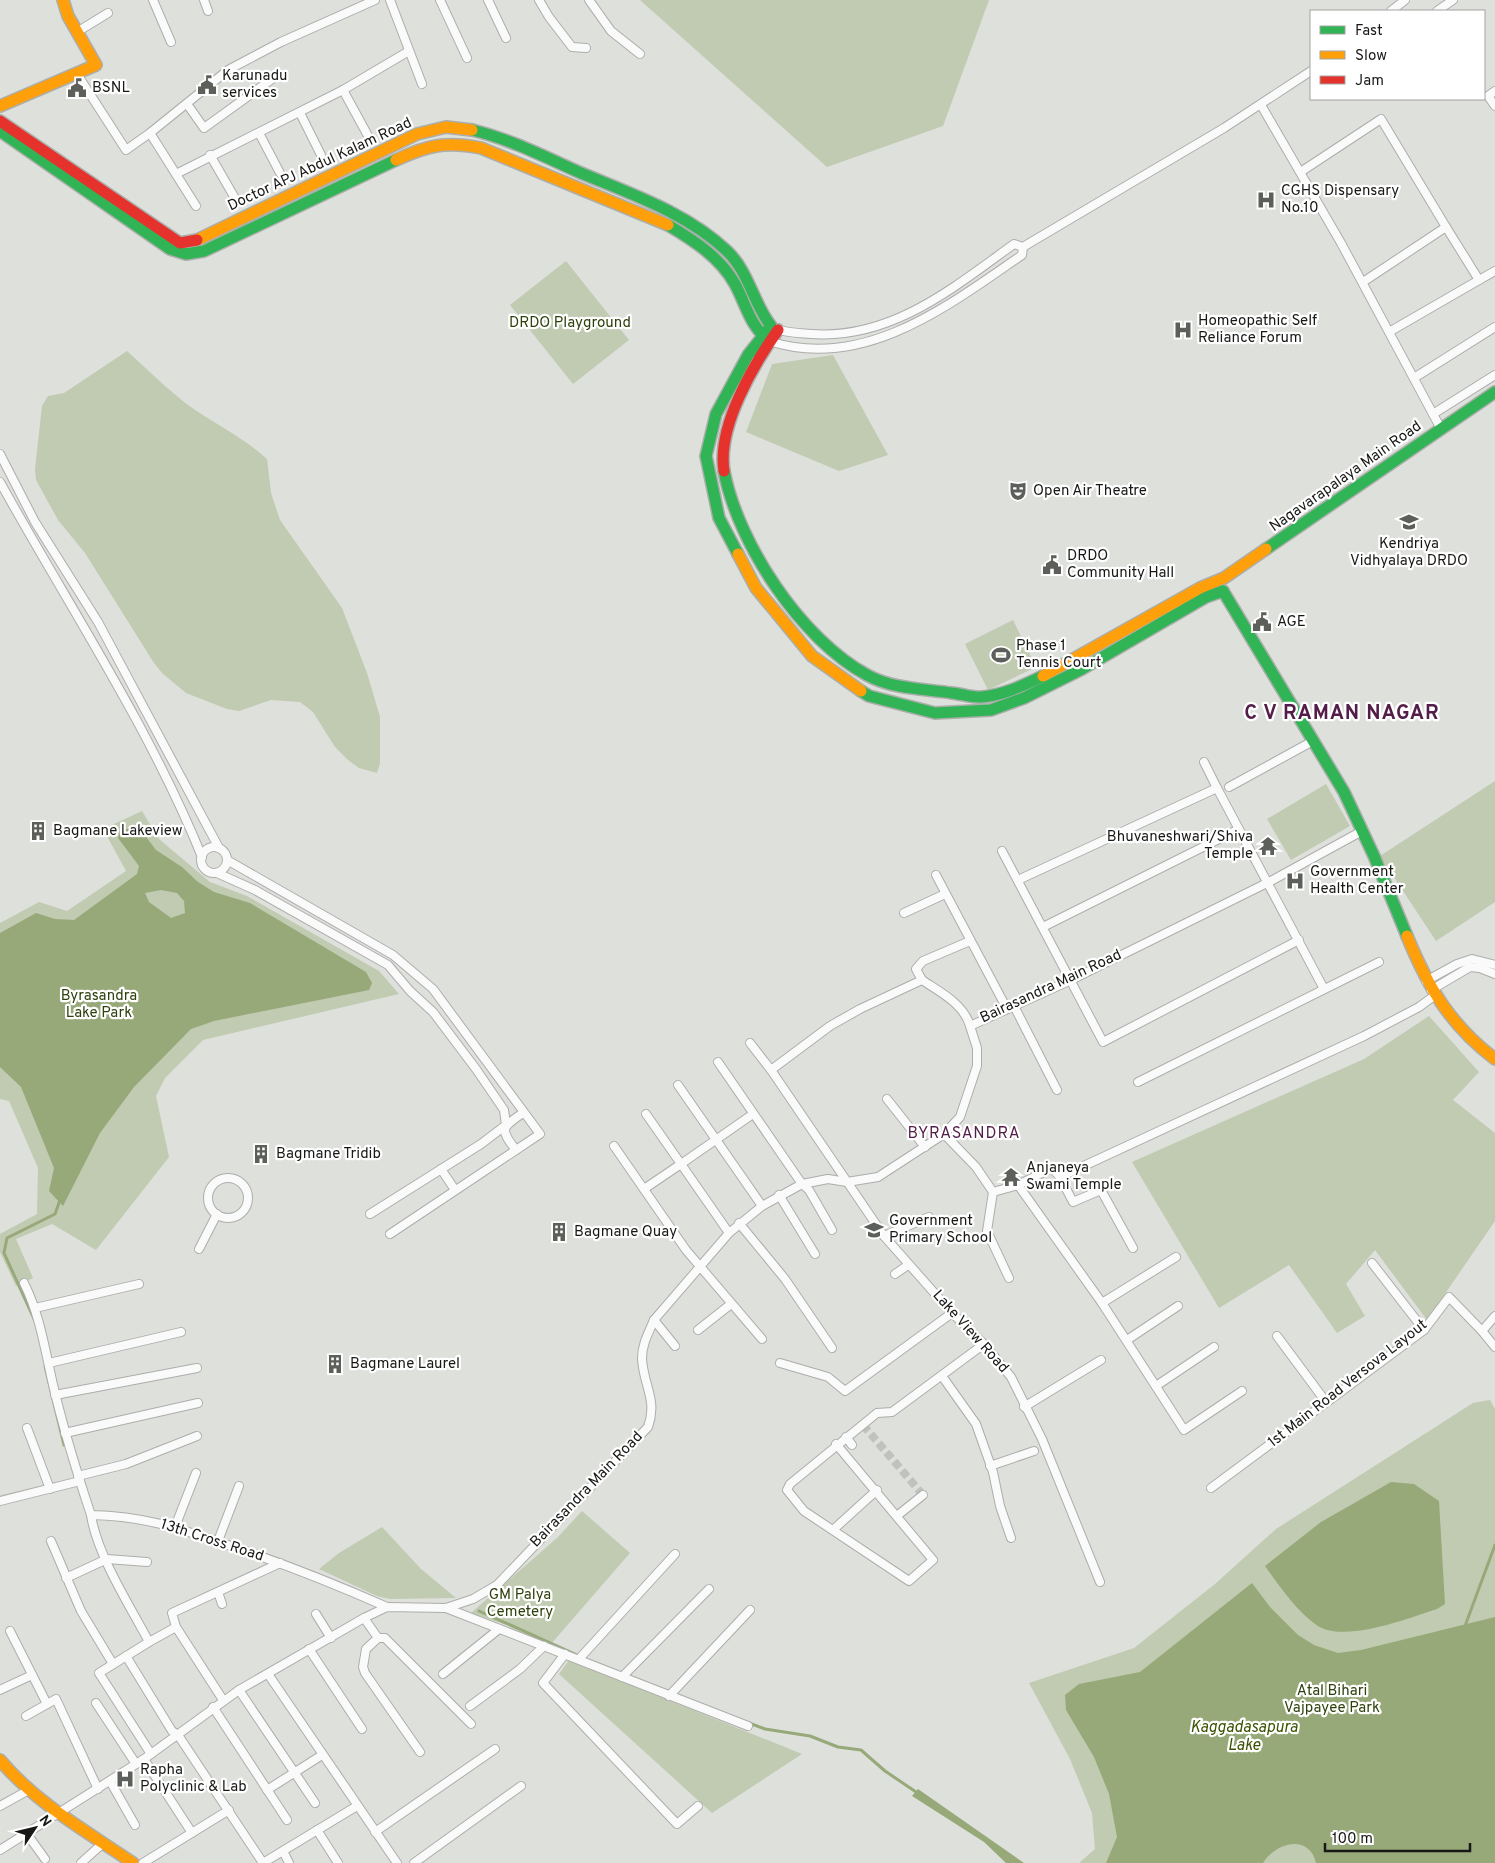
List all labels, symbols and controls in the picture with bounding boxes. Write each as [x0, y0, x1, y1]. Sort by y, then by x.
legend [1310, 10, 1485, 100]
text: Fast [1355, 22, 1383, 41]
text: Slow [1355, 47, 1387, 66]
place label: Karunadu services [222, 67, 288, 103]
text: Jam [1355, 72, 1384, 91]
public building icon: Karunadu services [196, 74, 218, 96]
public building icon: BSNL [66, 77, 88, 99]
place label: BSNL [92, 79, 130, 98]
street label: Doctor APJ Abdul Kalam Road [225, 114, 415, 216]
place label: CGHS Dispensary No.10 [1281, 182, 1399, 218]
hospital icon: CGHS Dispensary No.10 [1255, 189, 1277, 211]
place label: Homeopathic Self Reliance Forum [1198, 312, 1317, 348]
park label: DRDO Playground [509, 314, 631, 333]
hospital icon: Homeopathic Self Reliance Forum [1172, 319, 1194, 341]
street label: Nagavarapalaya Main Road [1266, 417, 1426, 537]
theatre icon: Open Air Theatre [1007, 480, 1029, 502]
place label: Open Air Theatre [1033, 482, 1147, 501]
school or university icon: Kendriya Vidhyalaya DRDO [1398, 511, 1420, 533]
place label: Kendriya Vidhyalaya DRDO [1350, 535, 1468, 571]
place label: DRDO Community Hall [1067, 547, 1174, 583]
public building icon: DRDO Community Hall [1041, 554, 1063, 576]
public building icon: AGE [1251, 611, 1273, 633]
place label: AGE [1277, 613, 1306, 632]
place label: Phase 1 Tennis Court [1016, 637, 1102, 673]
sports icon: Phase 1 Tennis Court [990, 644, 1012, 666]
district label: C V RAMAN NAGAR [1244, 701, 1440, 727]
building icon: Bagmane Lakeview [27, 820, 49, 842]
place label: Bagmane Lakeview [53, 822, 183, 841]
place label: Bhuvaneshwari/Shiva Temple [1107, 828, 1253, 864]
temple icon: Bhuvaneshwari/Shiva Temple [1257, 835, 1279, 857]
place label: Government Health Center [1310, 863, 1404, 899]
hospital icon: Government Health Center [1284, 870, 1306, 892]
street label: Bairasandra Main Road [977, 946, 1125, 1028]
park label: Byrasandra Lake Park [61, 987, 137, 1023]
district label: BYRASANDRA [907, 1124, 1021, 1144]
building icon: Bagmane Tridib [250, 1143, 272, 1165]
place label: Bagmane Tridib [276, 1145, 381, 1164]
place label: Anjaneya Swami Temple [1026, 1159, 1122, 1195]
temple icon: Anjaneya Swami Temple [1000, 1166, 1022, 1188]
place label: Government Primary School [889, 1212, 992, 1248]
school or university icon: Government Primary School [863, 1219, 885, 1241]
building icon: Bagmane Quay [548, 1221, 570, 1243]
place label: Bagmane Quay [574, 1223, 677, 1242]
street label: Lake View Road [928, 1287, 1012, 1377]
street label: 1st Main Road Versova Layout [1264, 1316, 1432, 1452]
building icon: Bagmane Laurel [324, 1353, 346, 1375]
place label: Bagmane Laurel [350, 1355, 460, 1374]
street label: Bairasandra Main Road [527, 1428, 647, 1552]
street label: 13th Cross Road [158, 1515, 266, 1567]
park label: GM Palya Cemetery [487, 1586, 553, 1622]
park label: Atal Bihari Vajpayee Park [1284, 1682, 1380, 1718]
water label: Kaggadasapura Lake [1190, 1718, 1299, 1756]
place label: Rapha Polyclinic & Lab [140, 1761, 247, 1797]
hospital icon: Rapha Polyclinic & Lab [114, 1768, 136, 1790]
north arrow [10, 1803, 60, 1853]
text: N [35, 1812, 54, 1830]
scale bar [1325, 1820, 1470, 1852]
text: 100 m [1332, 1830, 1373, 1849]

